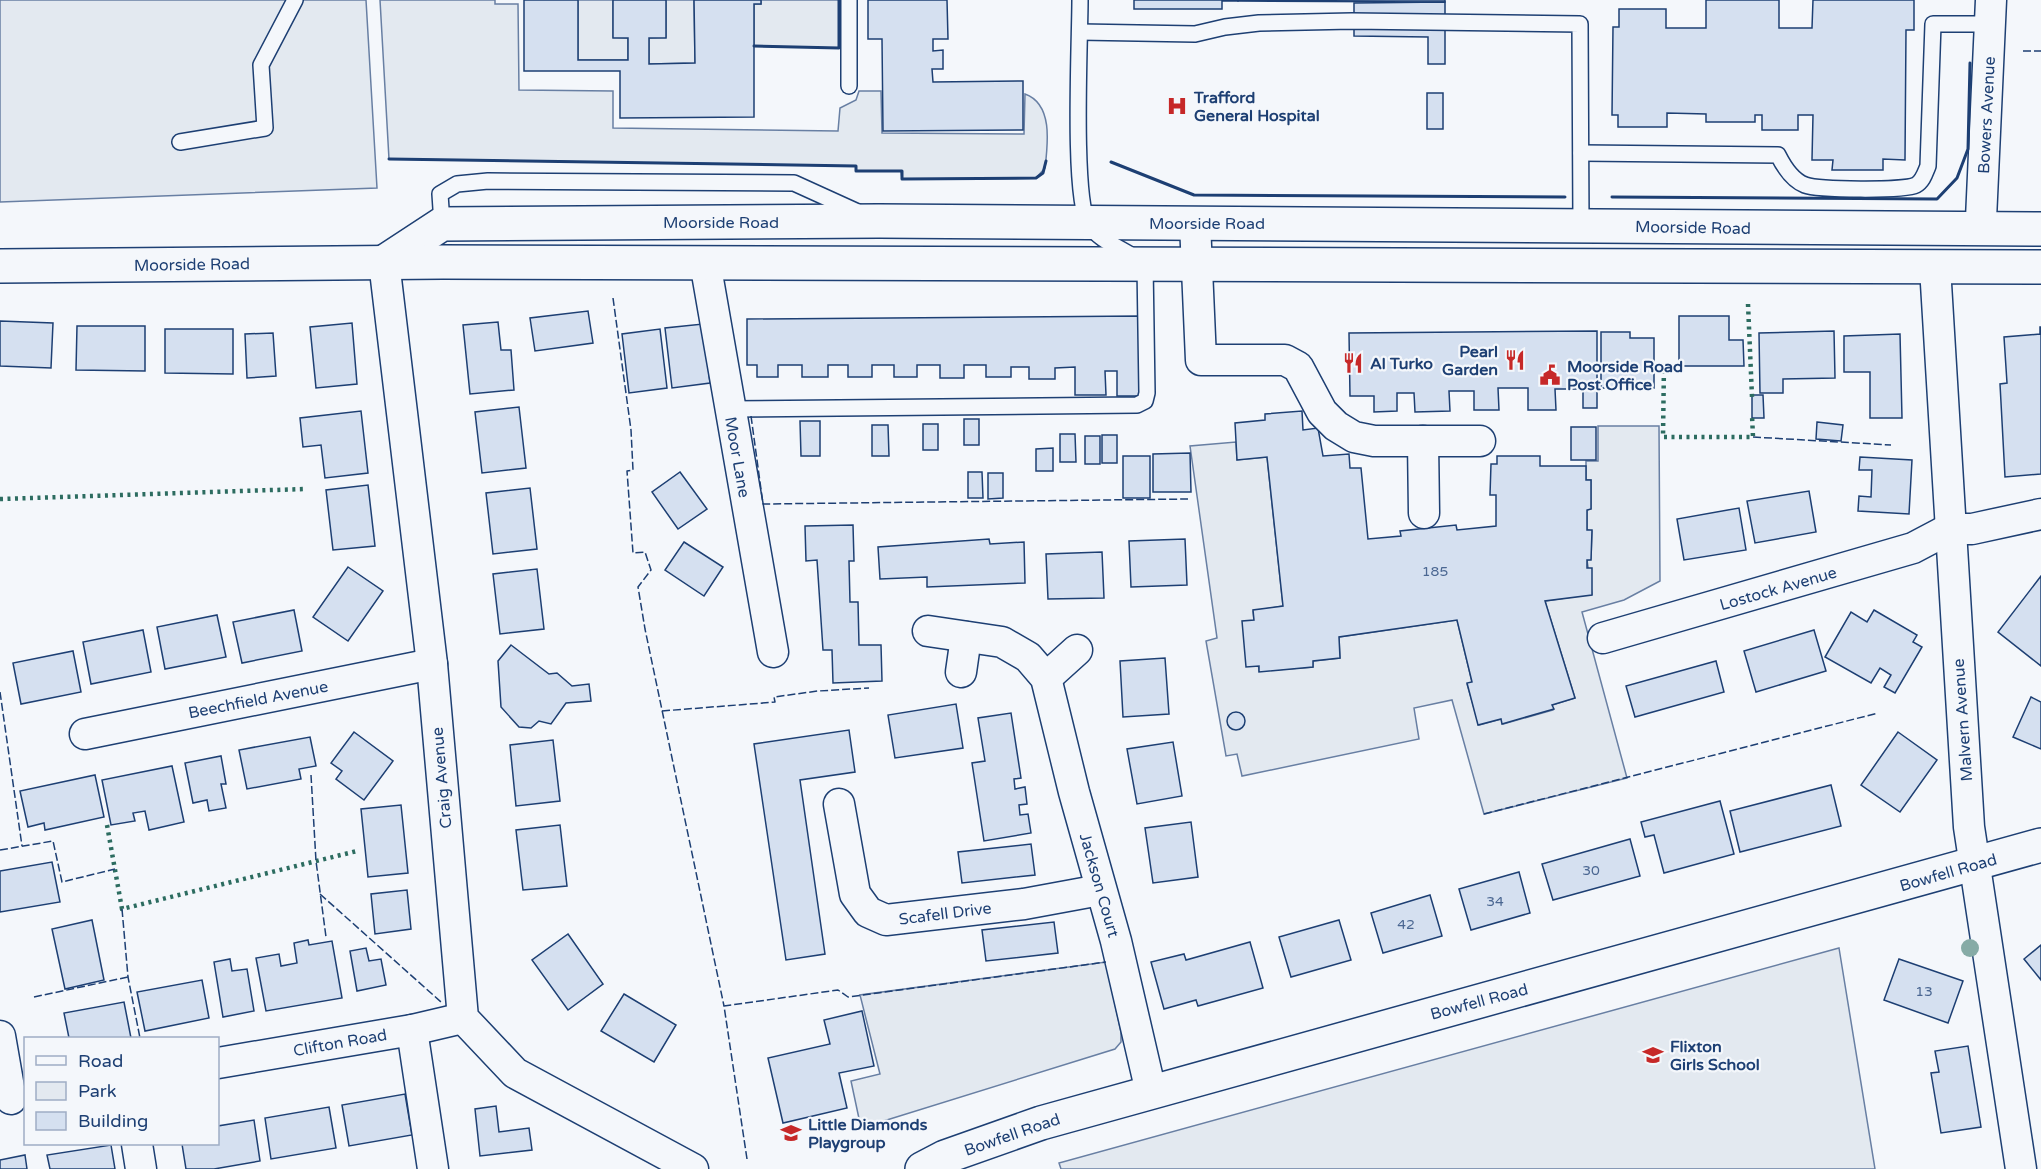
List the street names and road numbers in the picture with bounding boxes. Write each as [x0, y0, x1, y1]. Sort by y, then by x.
street label: Bowers Avenue [1974, 56, 2000, 174]
street label: Moorside Road [663, 213, 779, 233]
street label: Moorside Road [1149, 214, 1265, 234]
street label: Moorside Road [1635, 217, 1751, 239]
street label: Moorside Road [134, 254, 250, 276]
street label: Moor Lane [720, 415, 754, 499]
street label: Lostock Avenue [1717, 563, 1839, 615]
street label: Malvern Avenue [1949, 658, 1977, 782]
street label: Beechfield Avenue [187, 677, 330, 723]
street label: Craig Avenue [428, 726, 456, 829]
street label: Jackson Court [1075, 831, 1123, 940]
street label: Bowfell Road [1897, 850, 1999, 896]
street label: Scafell Drive [898, 898, 993, 930]
street label: Bowfell Road [1428, 979, 1530, 1025]
street label: Clifton Road [292, 1025, 389, 1061]
street label: Bowfell Road [962, 1109, 1063, 1161]

